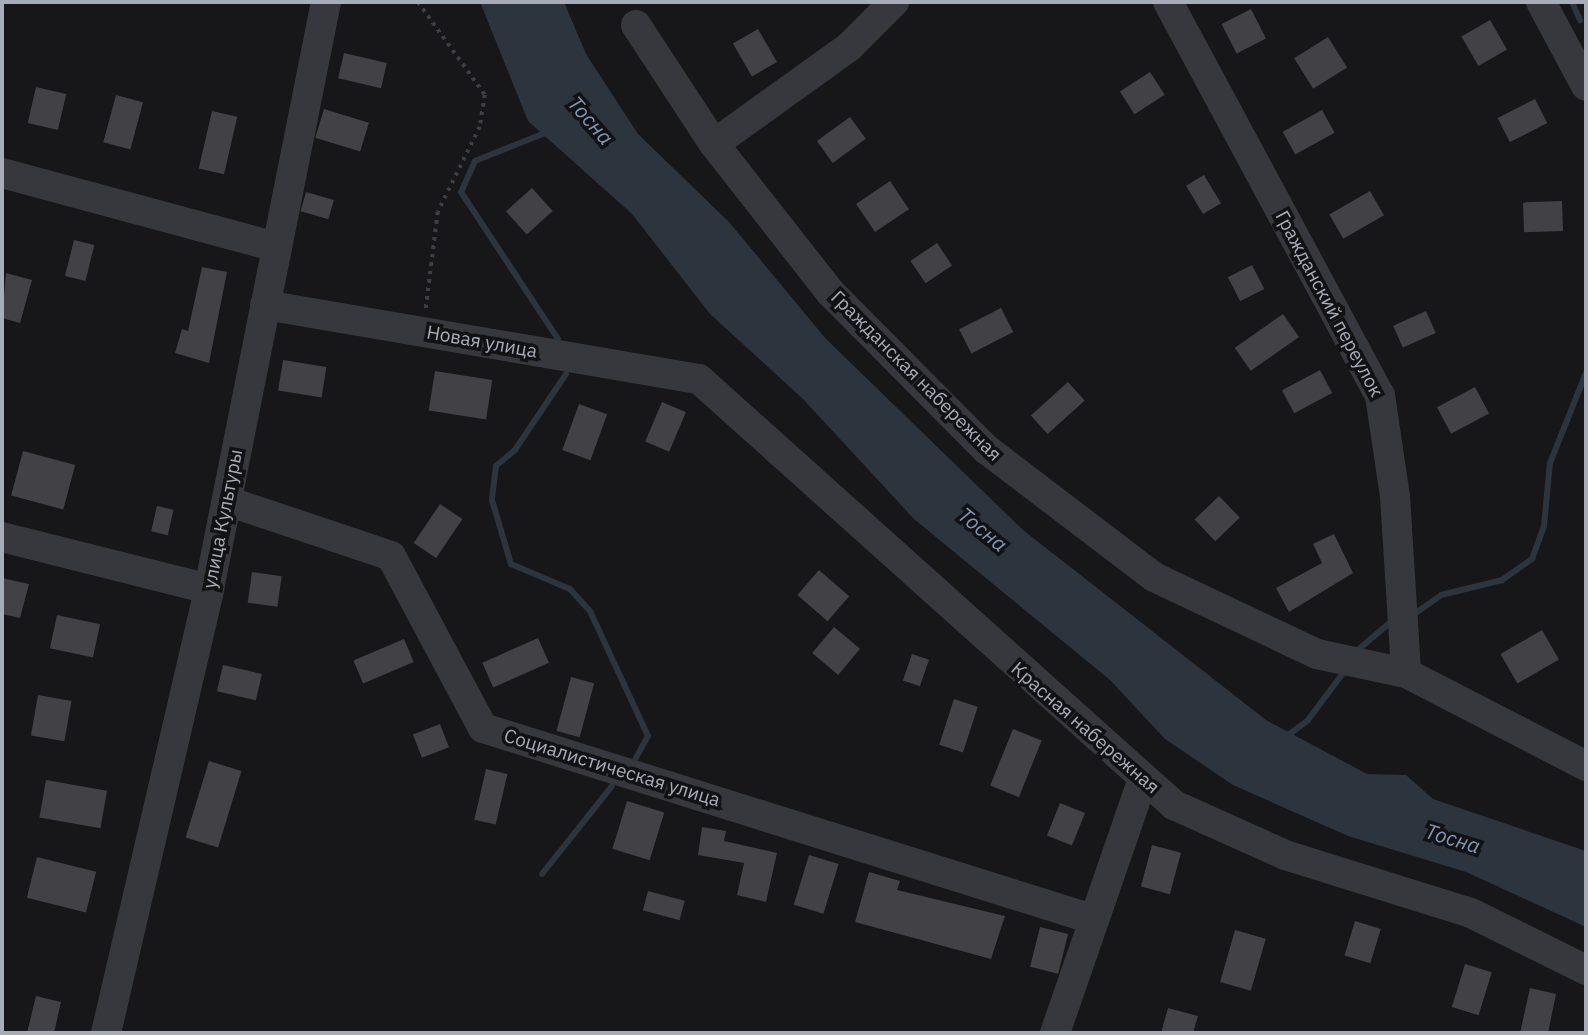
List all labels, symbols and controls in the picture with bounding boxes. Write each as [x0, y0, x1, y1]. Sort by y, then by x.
water label: Тосна [563, 91, 619, 149]
street label: Гражданский переулок [1270, 207, 1388, 401]
street label: Гражданская набережная [826, 286, 1006, 466]
street label: Новая улица [425, 321, 539, 363]
street label: улица Культуры [198, 447, 248, 591]
water label: Тосна [953, 502, 1013, 556]
street label: Красная набережная [1006, 657, 1164, 799]
street label: Социалистическая улица [501, 724, 723, 812]
water label: Тосна [1422, 818, 1484, 858]

